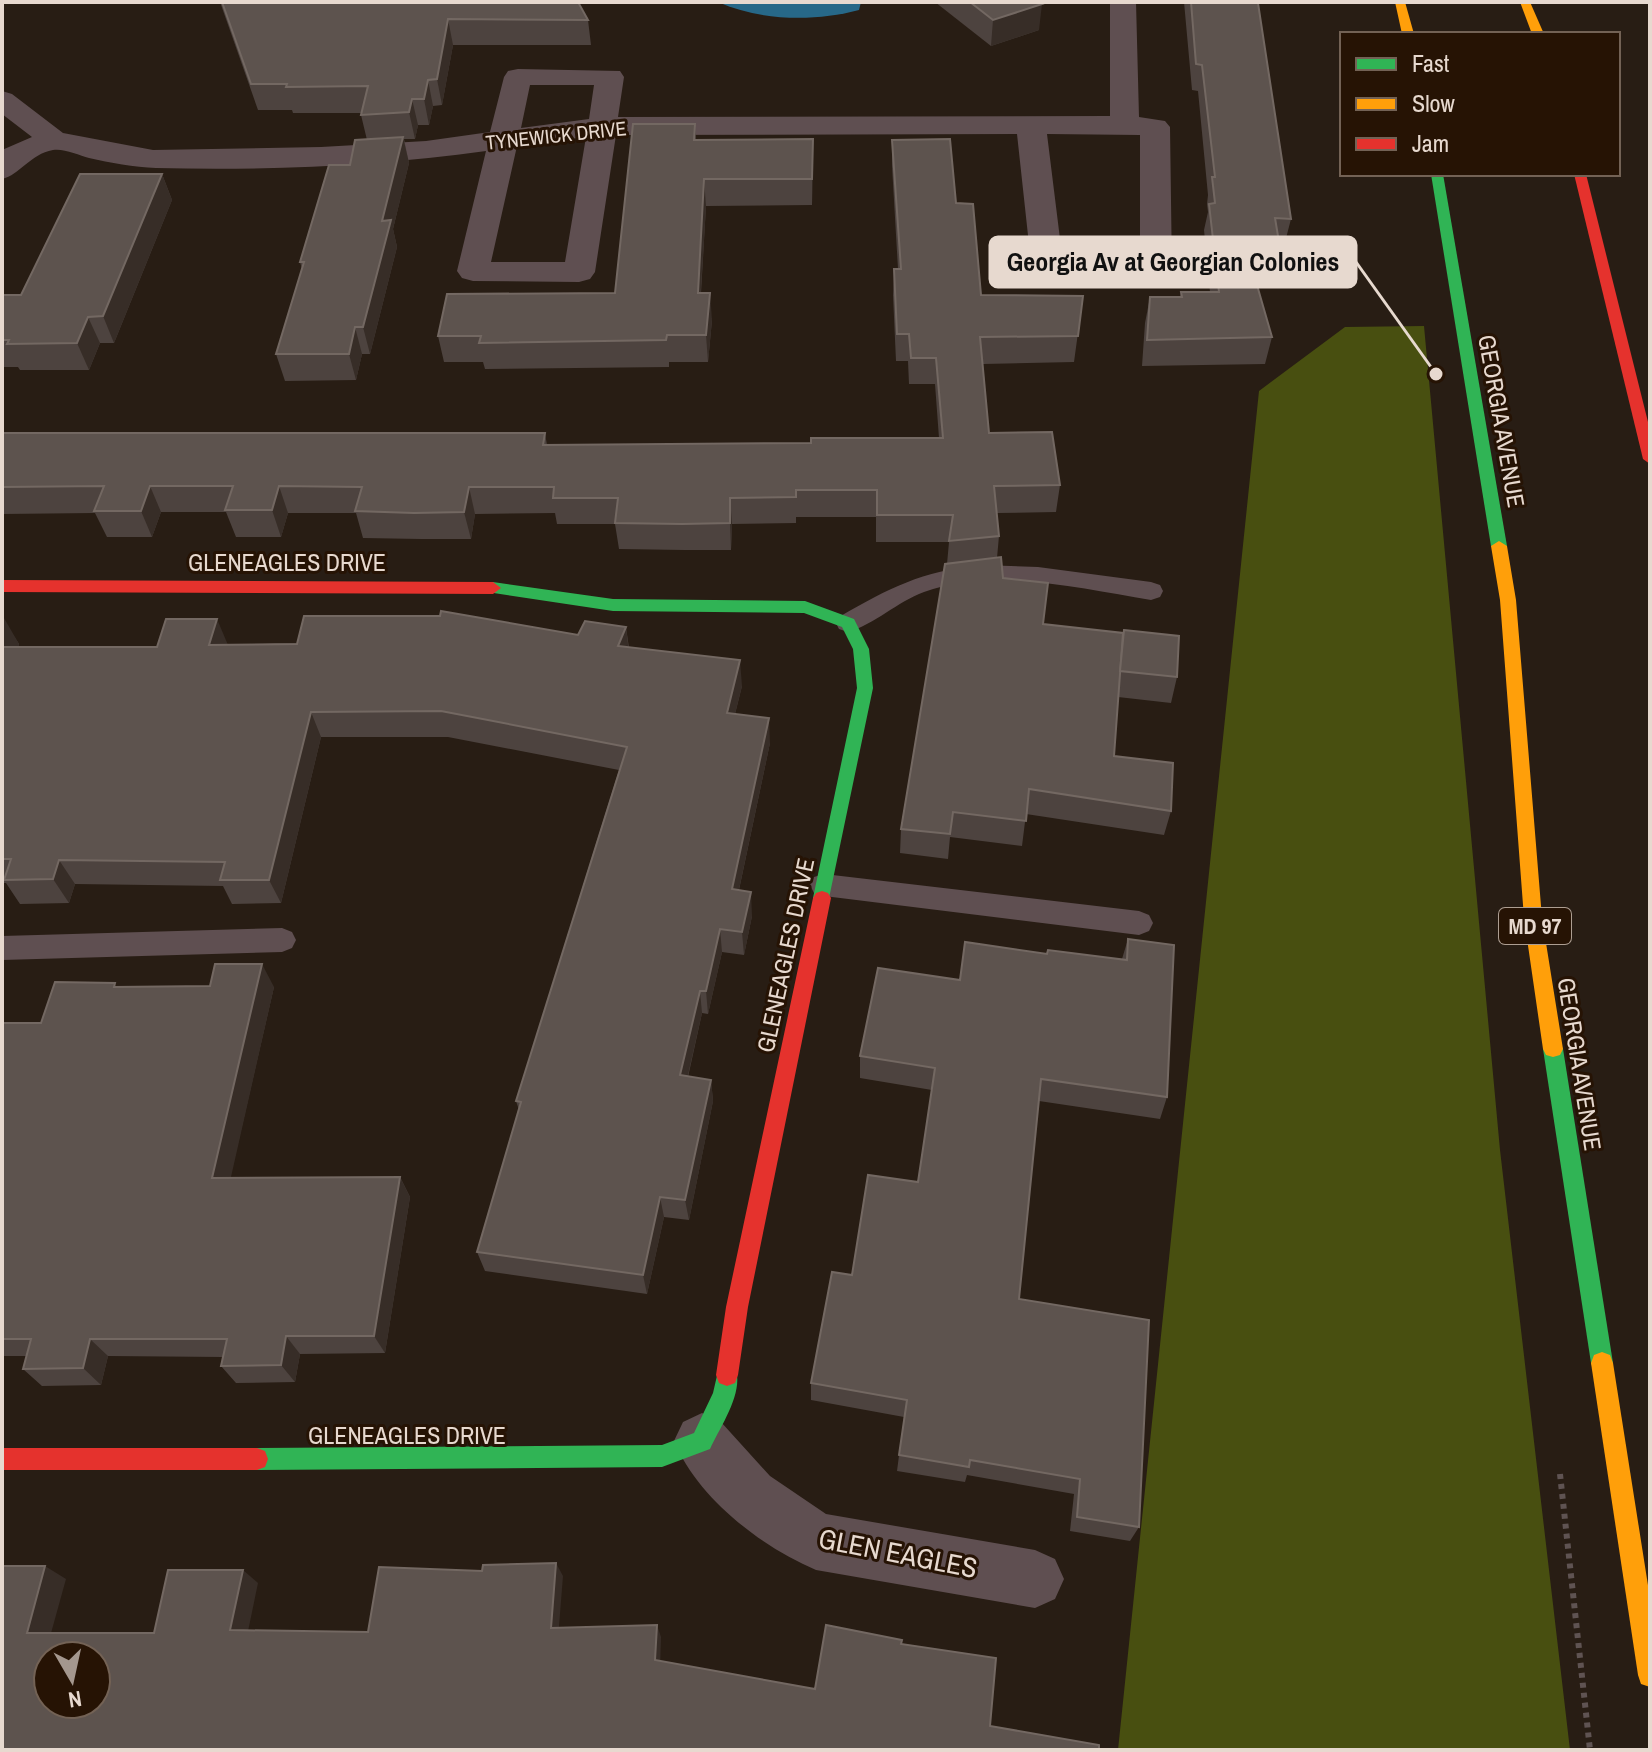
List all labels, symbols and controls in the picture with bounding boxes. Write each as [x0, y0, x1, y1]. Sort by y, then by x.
legend [1340, 32, 1620, 176]
text: Fast [1412, 47, 1450, 79]
text: Slow [1412, 87, 1455, 119]
street label: TYNEWICK DRIVE [484, 114, 628, 156]
text: Jam [1412, 127, 1449, 159]
callout: Georgia Av at Georgian Colonies [990, 237, 1356, 287]
text: Georgia Av at Georgian Colonies [1007, 244, 1339, 279]
street label: GEORGIA AVENUE [1471, 332, 1533, 510]
street label: GLENEAGLES DRIVE [188, 546, 386, 578]
street label: GLENEAGLES DRIVE [749, 855, 821, 1055]
road number: MD 97 [1499, 908, 1571, 944]
street label: GEORGIA AVENUE [1551, 975, 1609, 1153]
street label: GLENEAGLES DRIVE [308, 1419, 506, 1451]
street label: GLEN EAGLES [815, 1519, 981, 1587]
north arrow [32, 1640, 112, 1720]
text: N [66, 1684, 84, 1716]

